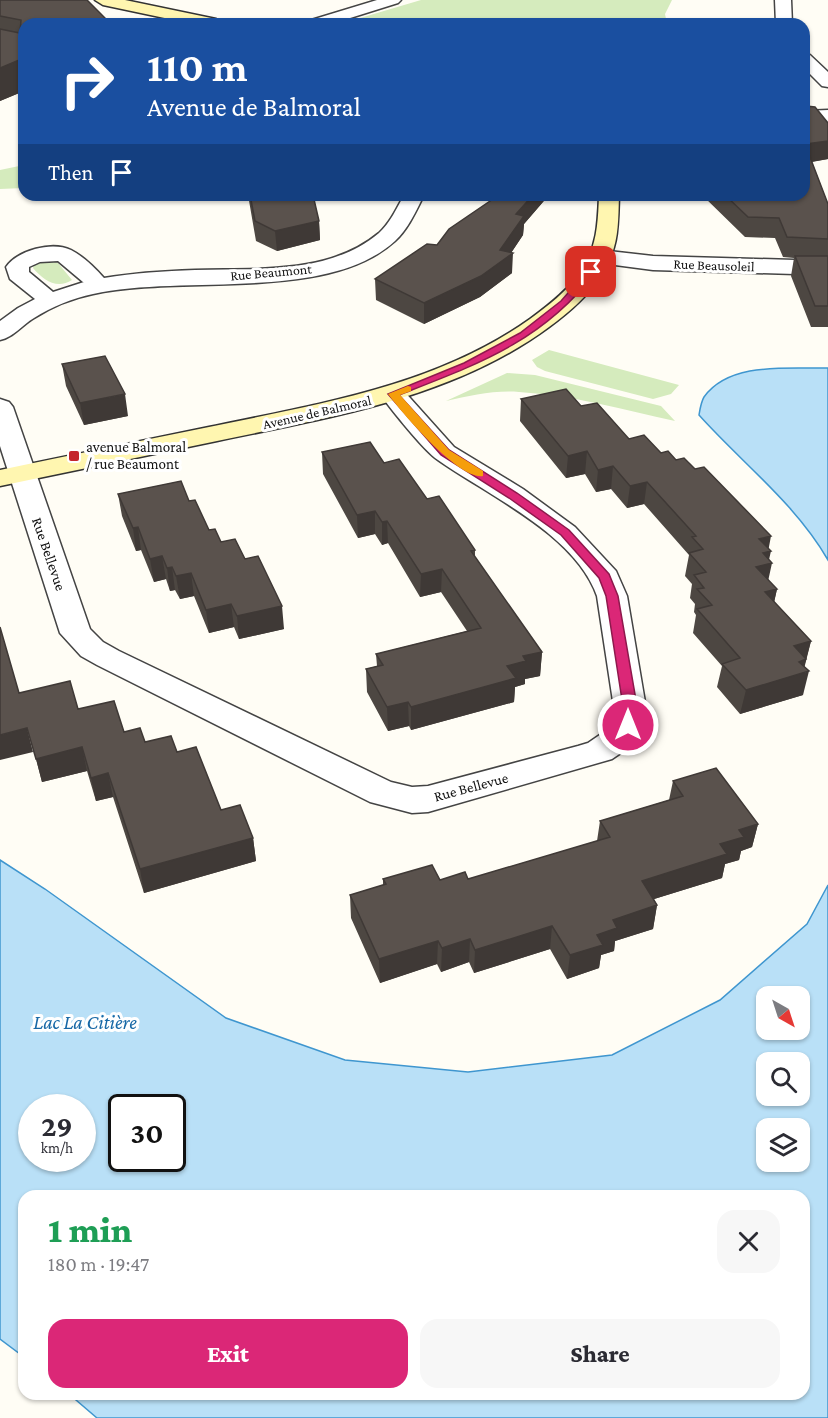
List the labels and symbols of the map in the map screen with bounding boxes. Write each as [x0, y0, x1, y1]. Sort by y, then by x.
pin [565, 246, 616, 297]
street label: Rue Beausoleil [673, 256, 755, 274]
street label: Rue Beaumont [230, 260, 313, 284]
street label: Avenue de Balmoral [261, 392, 373, 432]
place label: avenue Balmoral / rue Beaumont [86, 439, 186, 472]
marker: avenue Balmoral / rue Beaumont [67, 449, 81, 463]
street label: Rue Bellevue [29, 515, 69, 593]
position arrow [596, 693, 660, 757]
street label: Rue Bellevue [432, 769, 510, 805]
north arrow [756, 986, 810, 1040]
water label: Lac La Citière [33, 1011, 137, 1033]
speed limit sign: 30 [108, 1094, 186, 1172]

